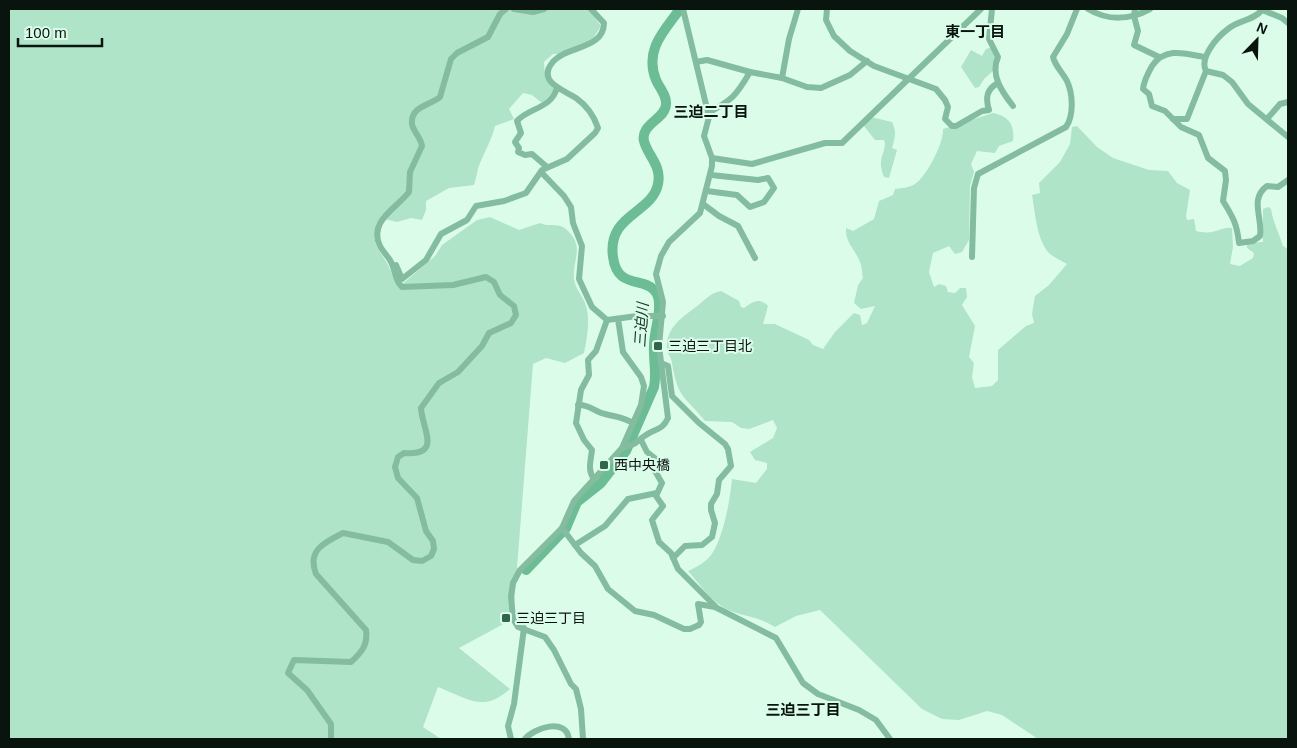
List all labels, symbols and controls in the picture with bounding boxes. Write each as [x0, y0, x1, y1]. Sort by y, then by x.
scale bar [18, 15, 101, 47]
north arrow [1232, 15, 1282, 65]
text: N [1254, 19, 1270, 37]
district label: 東一丁目 [945, 23, 1005, 40]
text: 100 m [25, 24, 67, 41]
district label: 三迫二丁目 [673, 103, 749, 120]
water label: 三迫川 [631, 300, 651, 348]
place label: 三迫三丁目北 [668, 338, 752, 354]
marker: 三迫三丁目北 [652, 340, 664, 352]
place label: 西中央橋 [614, 457, 670, 473]
marker: 西中央橋 [598, 459, 610, 471]
place label: 三迫三丁目 [516, 610, 586, 626]
marker: 三迫三丁目 [500, 612, 512, 624]
district label: 三迫三丁目 [765, 701, 841, 718]

